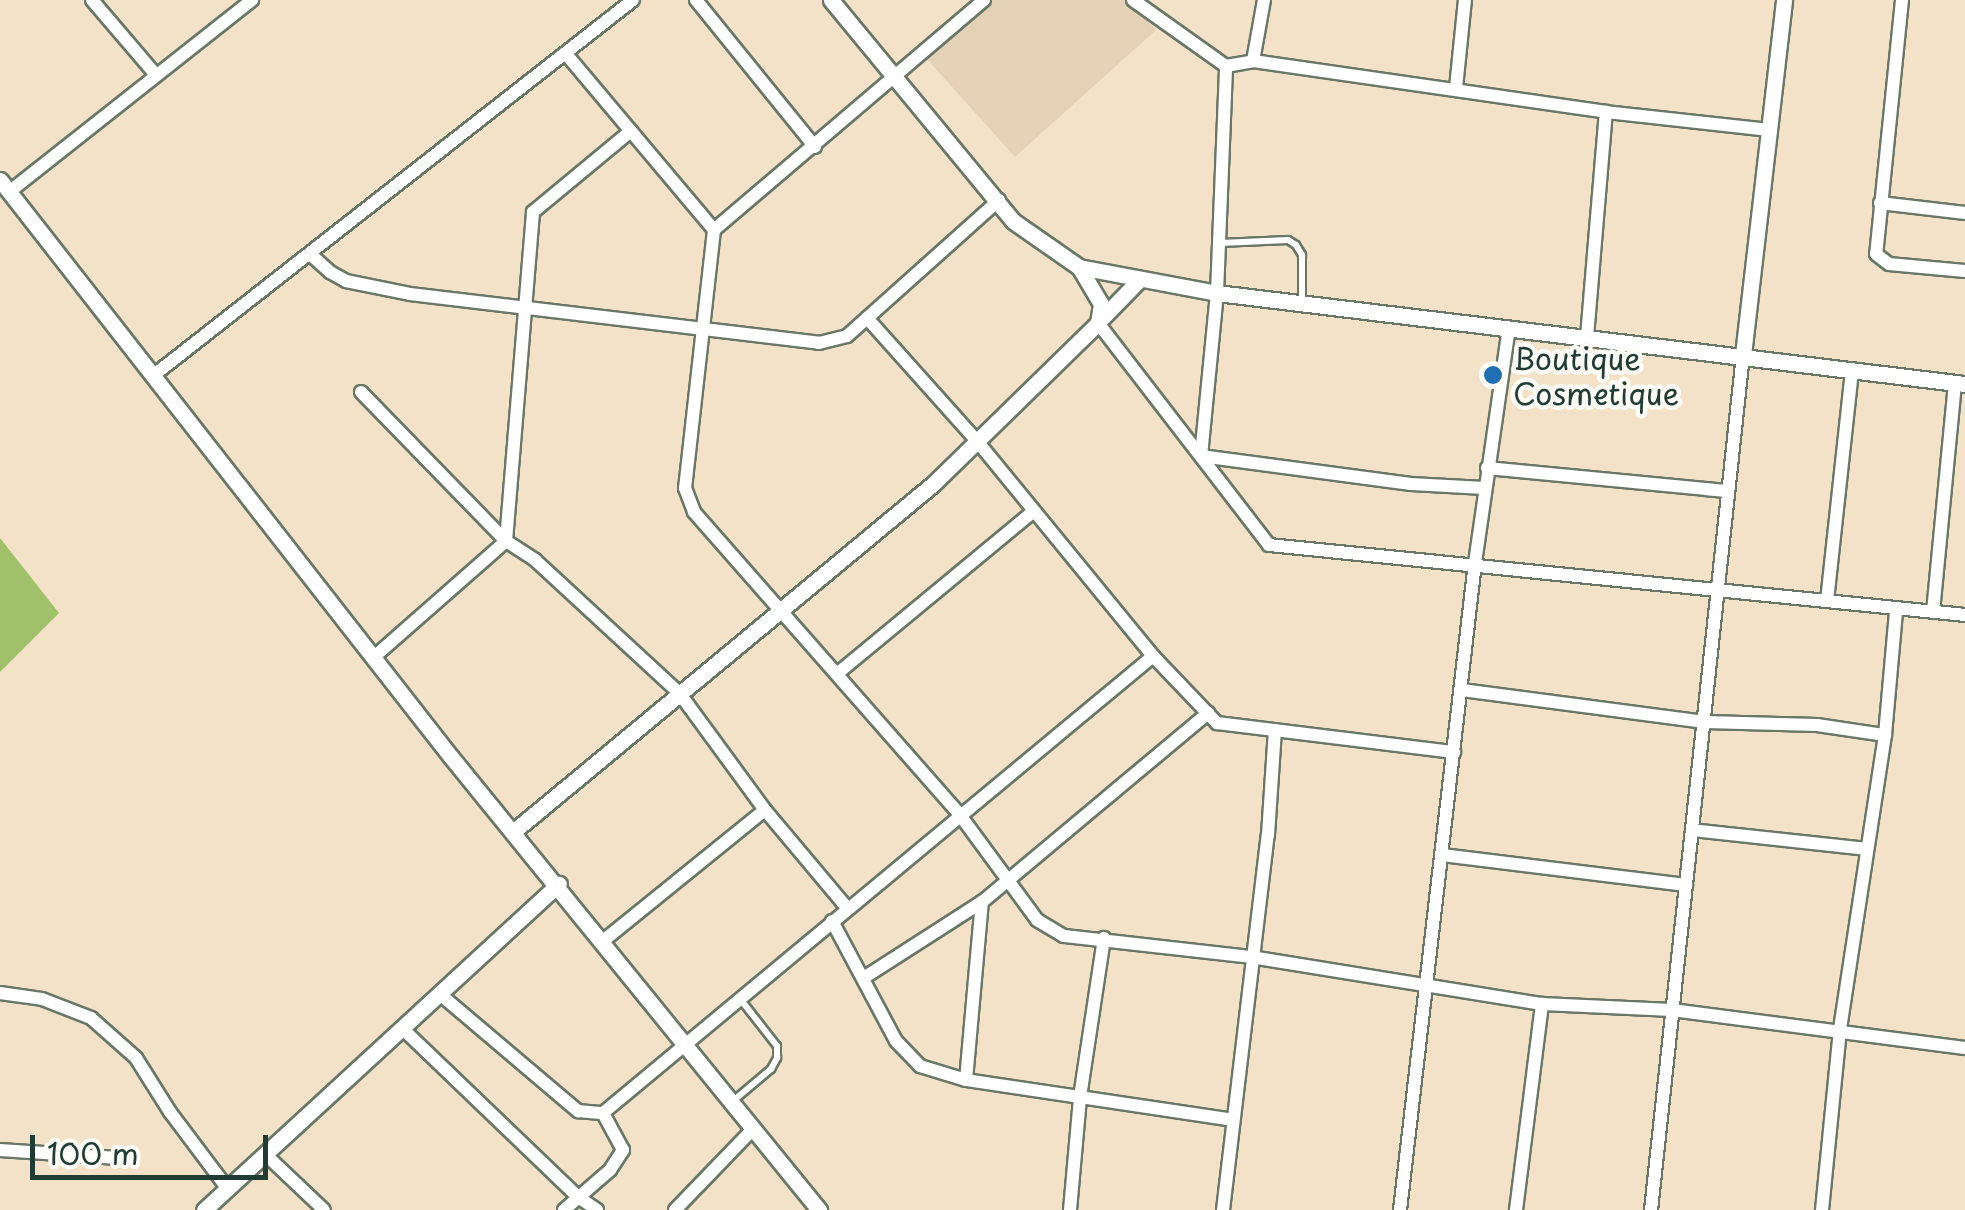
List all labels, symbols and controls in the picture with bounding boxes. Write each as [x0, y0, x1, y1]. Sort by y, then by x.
place label: Boutique Cosmetique [1513, 340, 1679, 410]
marker: Boutique Cosmetique [1482, 364, 1504, 386]
scale bar [35, 1115, 272, 1177]
text: 100 m [47, 1130, 139, 1175]

